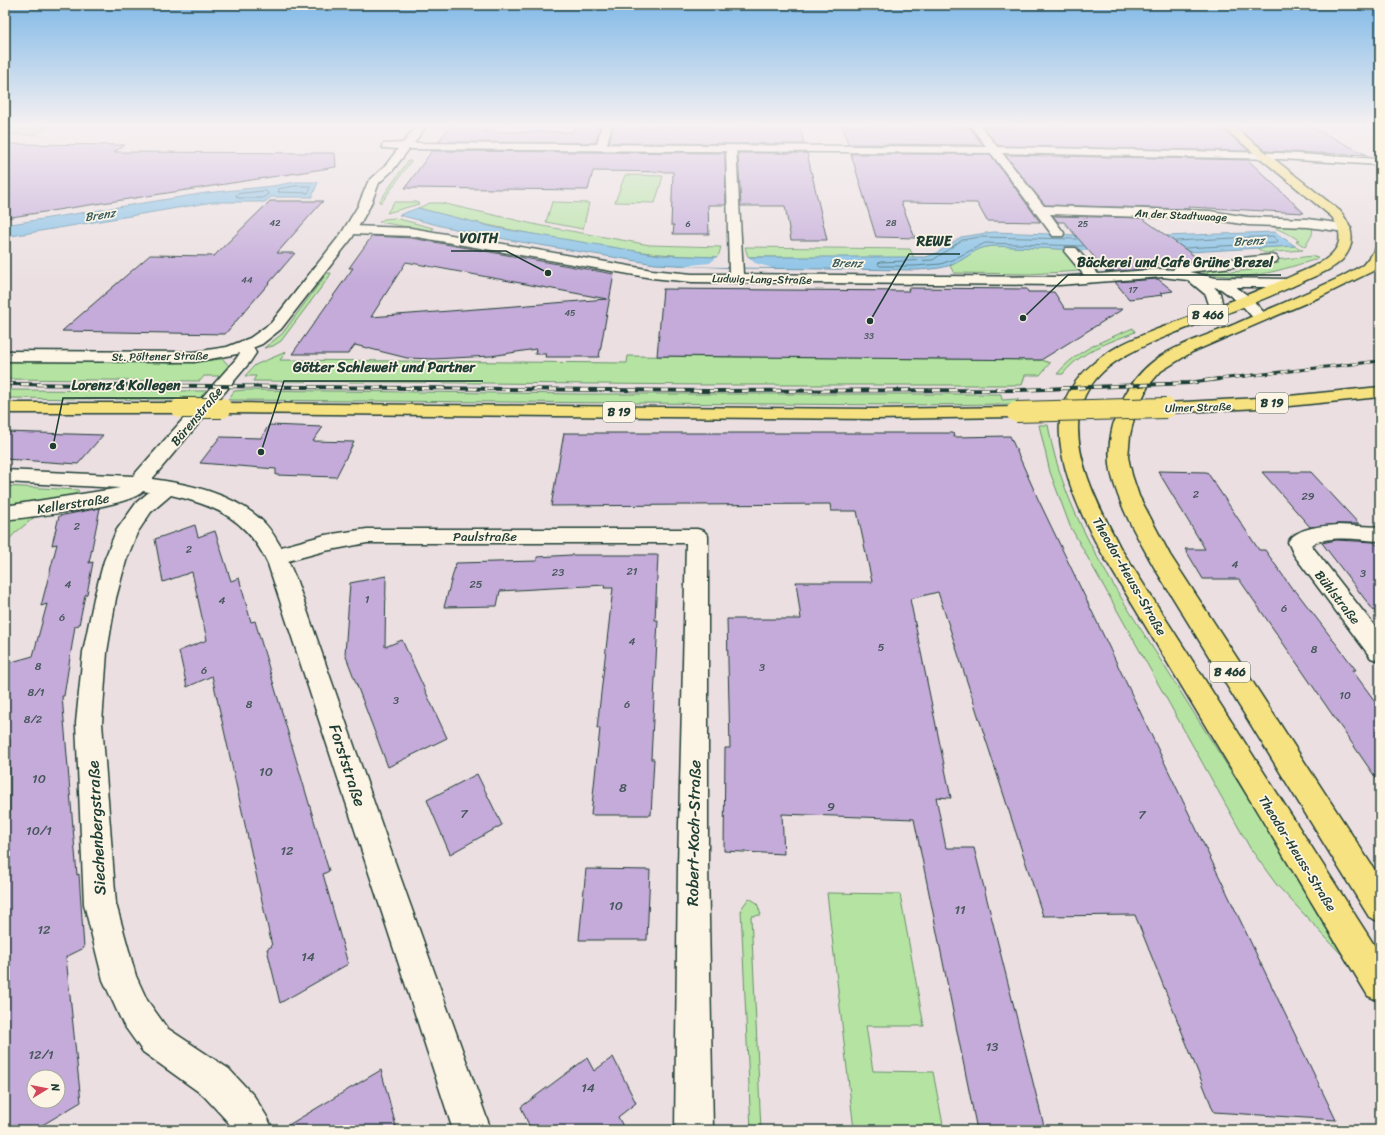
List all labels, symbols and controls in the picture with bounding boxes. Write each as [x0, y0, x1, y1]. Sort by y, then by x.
water label: Brenz [83, 201, 119, 228]
street label: An der Stadtwaage [1133, 204, 1228, 227]
house number: 42 [270, 215, 280, 231]
house number: 28 [886, 215, 897, 231]
house number: 6 [685, 216, 691, 232]
house number: 25 [1078, 216, 1089, 232]
callout: VOITH [451, 225, 506, 251]
text: VOITH [459, 226, 499, 251]
callout: REWE [909, 228, 960, 254]
text: REWE [915, 229, 953, 254]
water label: Brenz [1233, 229, 1267, 253]
callout: Bäckerei und Cafe Grüne Brezel [1068, 249, 1281, 275]
text: Bäckerei und Cafe Grüne Brezel [1077, 250, 1274, 275]
water label: Brenz [831, 252, 865, 274]
street label: Ludwig-Lang-Straße [712, 269, 812, 290]
house number: 44 [241, 272, 253, 288]
house number: 17 [1128, 282, 1138, 298]
house number: 45 [564, 305, 576, 321]
road number: B 466 [1188, 305, 1228, 325]
house number: 33 [864, 328, 874, 344]
street label: St. Pöltener Straße [111, 346, 209, 367]
callout: Götter Schleweit und Partner [284, 355, 483, 381]
text: Götter Schleweit und Partner [292, 355, 476, 380]
callout: Lorenz & Kollegen [63, 372, 188, 398]
text: Lorenz & Kollegen [71, 373, 181, 398]
street label: Bärenstraße [164, 381, 228, 451]
road number: B 19 [1256, 393, 1288, 413]
street label: Ulmer Straße [1164, 397, 1232, 418]
road number: B 19 [603, 402, 635, 422]
house number: 2 [1193, 485, 1200, 504]
street label: Kellerstraße [35, 486, 111, 521]
house number: 29 [1301, 487, 1315, 506]
street label: Theodor-Heuss-Straße [1086, 513, 1173, 640]
house number: 2 [74, 517, 81, 536]
street label: Paulstraße [453, 525, 517, 548]
house number: 2 [186, 540, 193, 559]
house number: 4 [1232, 555, 1239, 574]
house number: 21 [626, 562, 638, 581]
house number: 23 [552, 563, 564, 582]
house number: 3 [1360, 564, 1366, 583]
street label: Bühlstraße [1309, 565, 1367, 630]
house number: 4 [65, 575, 72, 594]
house number: 25 [469, 575, 483, 594]
house number: 1 [365, 590, 370, 609]
house number: 4 [219, 591, 226, 610]
house number: 6 [1281, 599, 1287, 618]
house number: 6 [59, 608, 65, 627]
house number: 4 [629, 632, 636, 651]
house number: 5 [878, 638, 885, 657]
house number: 8 [1311, 640, 1318, 659]
house number: 8 [35, 657, 42, 676]
house number: 3 [759, 658, 765, 677]
house number: 6 [201, 661, 207, 680]
road number: B 466 [1210, 662, 1250, 682]
house number: 8/1 [28, 683, 45, 702]
house number: 10 [1339, 686, 1351, 705]
house number: 3 [393, 691, 399, 710]
house number: 8 [246, 695, 253, 714]
house number: 6 [624, 695, 630, 714]
house number: 8/2 [24, 710, 43, 729]
street label: Forststraße [321, 720, 375, 810]
street label: Siechenbergstraße [78, 760, 115, 896]
house number: 10 [259, 760, 273, 783]
street label: Robert-Koch-Straße [678, 760, 709, 906]
house number: 10 [32, 767, 46, 790]
house number: 8 [619, 776, 627, 799]
street label: Theodor-Heuss-Straße [1252, 790, 1343, 916]
house number: 9 [827, 795, 835, 818]
house number: 7 [460, 802, 469, 825]
house number: 7 [1138, 803, 1147, 826]
house number: 10/1 [26, 819, 52, 842]
house number: 12 [280, 839, 294, 862]
house number: 10 [609, 894, 623, 917]
house number: 11 [954, 898, 966, 921]
house number: 12 [37, 918, 51, 941]
house number: 14 [301, 945, 315, 968]
house number: 13 [986, 1035, 998, 1058]
house number: 12/1 [28, 1043, 54, 1066]
north arrow [26, 1069, 66, 1109]
house number: 14 [581, 1076, 595, 1099]
text: N [45, 1081, 65, 1093]

